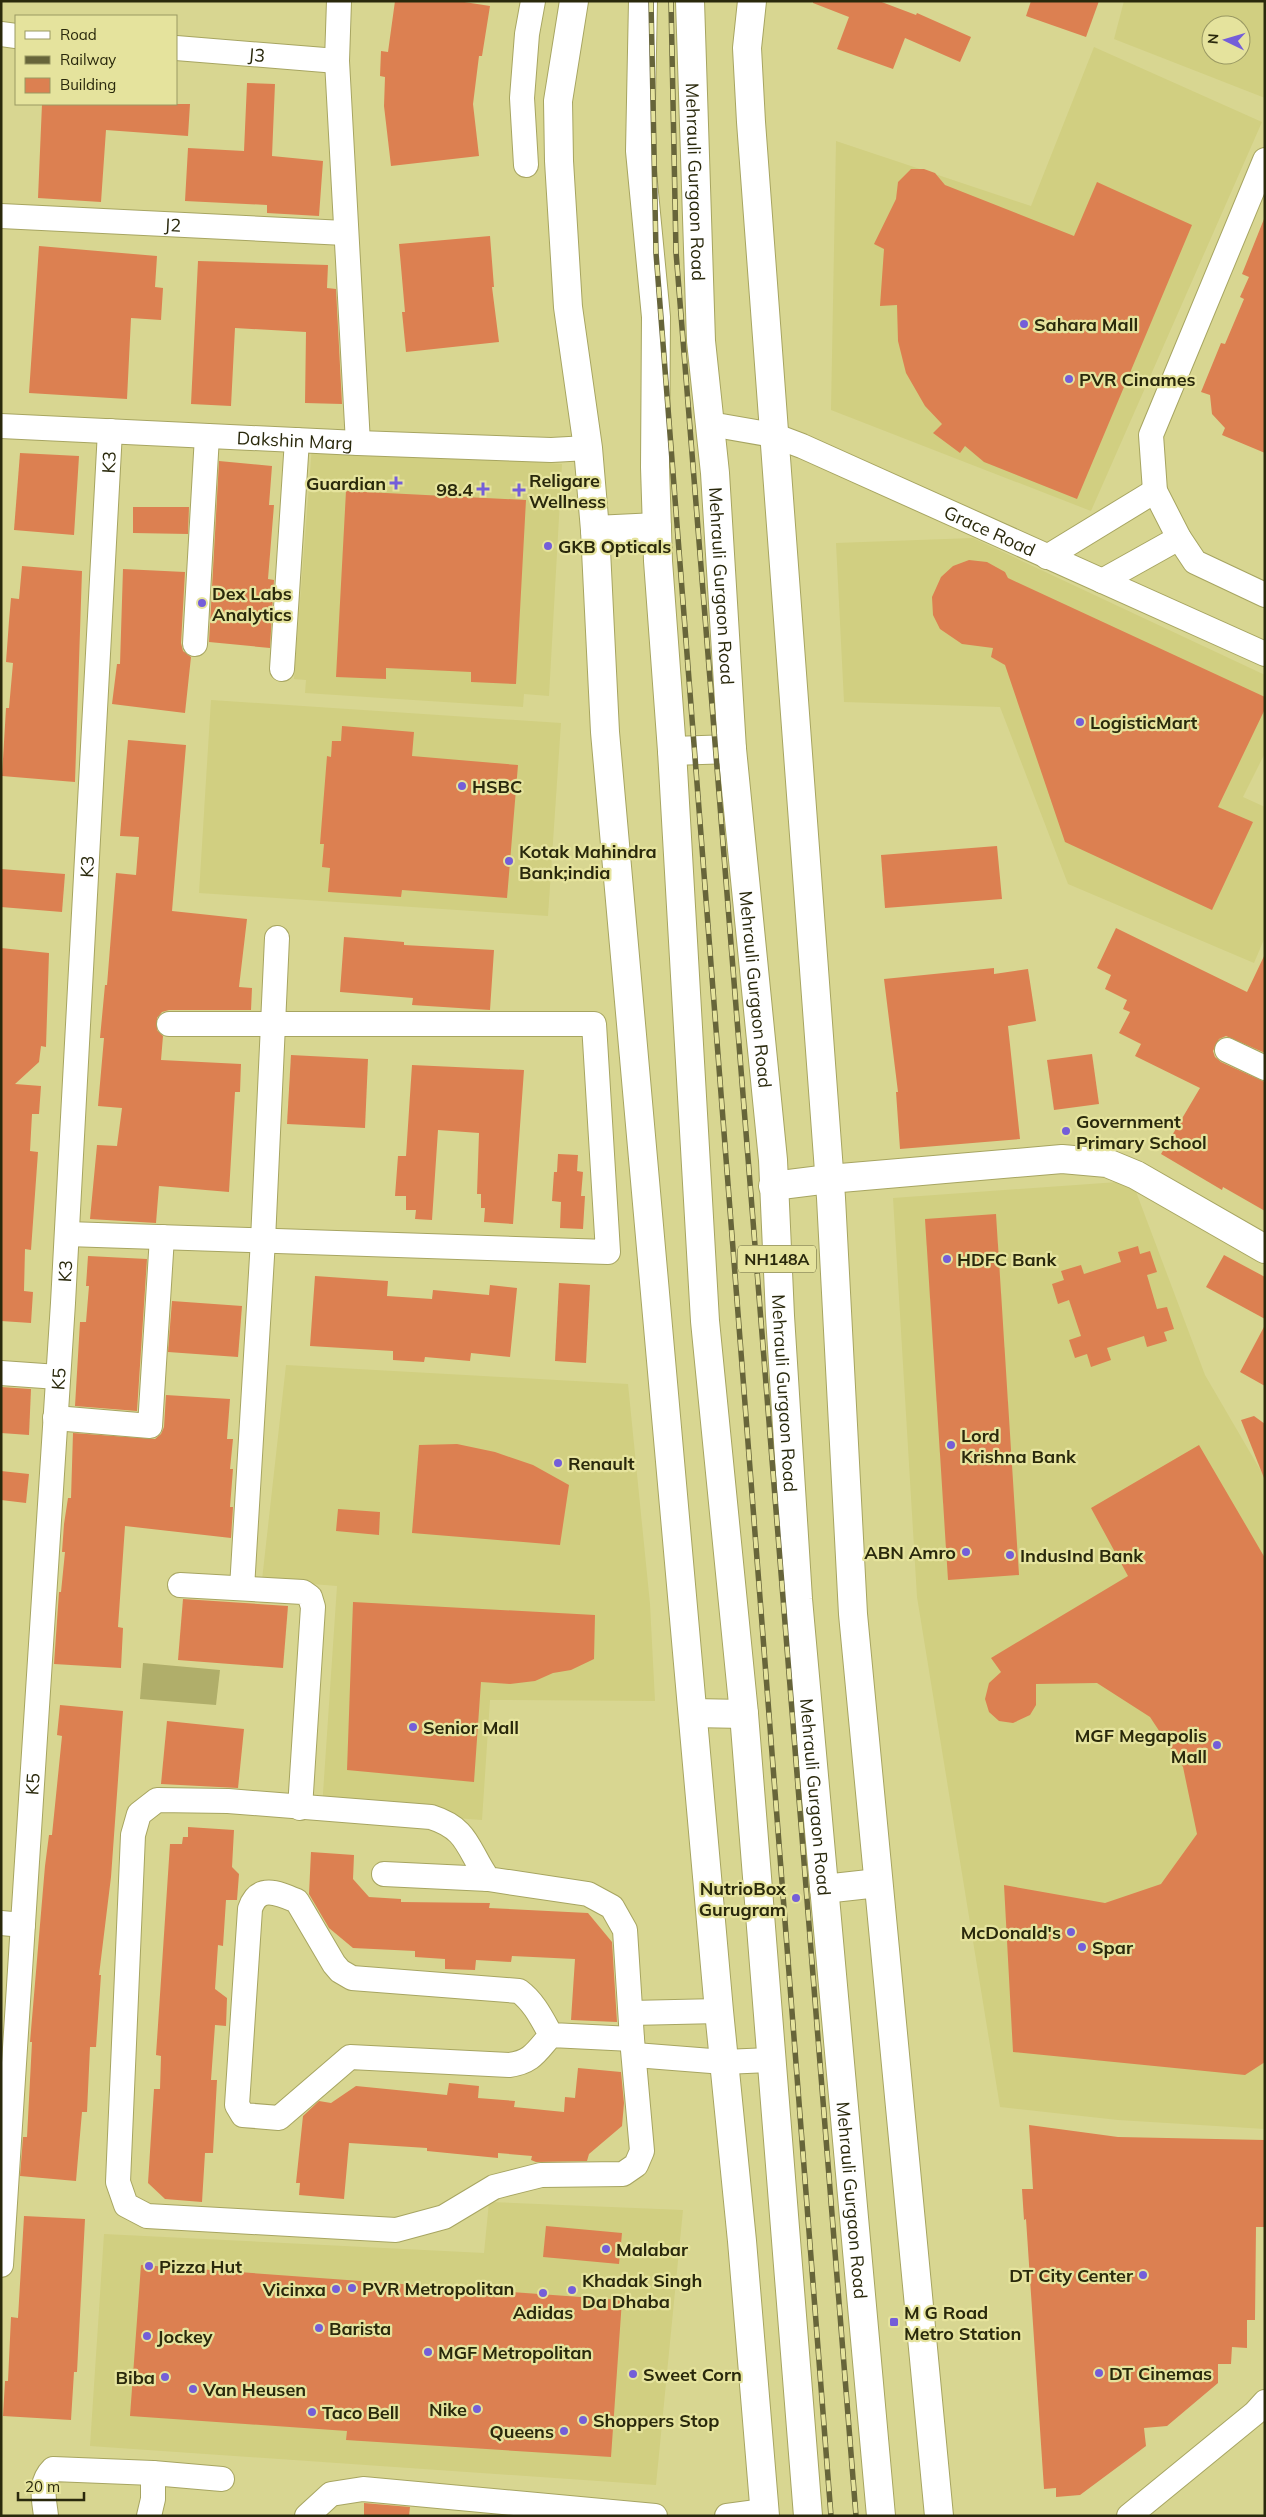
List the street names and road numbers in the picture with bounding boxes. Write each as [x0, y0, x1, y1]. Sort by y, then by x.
street label: J3 [247, 42, 266, 67]
street label: Mehrauli Gurgaon Road [681, 83, 711, 281]
street label: J2 [164, 213, 182, 236]
street label: Dakshin Marg [236, 426, 353, 454]
street label: K3 [96, 450, 120, 474]
street label: Mehrauli Gurgaon Road [704, 486, 740, 685]
street label: Grace Road [941, 500, 1039, 561]
street label: K3 [74, 855, 99, 878]
street label: Mehrauli Gurgaon Road [735, 890, 777, 1089]
road number: NH148A [738, 1246, 816, 1272]
street label: K3 [53, 1259, 77, 1283]
street label: Mehrauli Gurgaon Road [768, 1294, 803, 1493]
street label: K5 [46, 1367, 70, 1391]
street label: Mehrauli Gurgaon Road [796, 1697, 836, 1897]
street label: K5 [20, 1772, 44, 1796]
street label: Mehrauli Gurgaon Road [832, 2101, 873, 2300]

